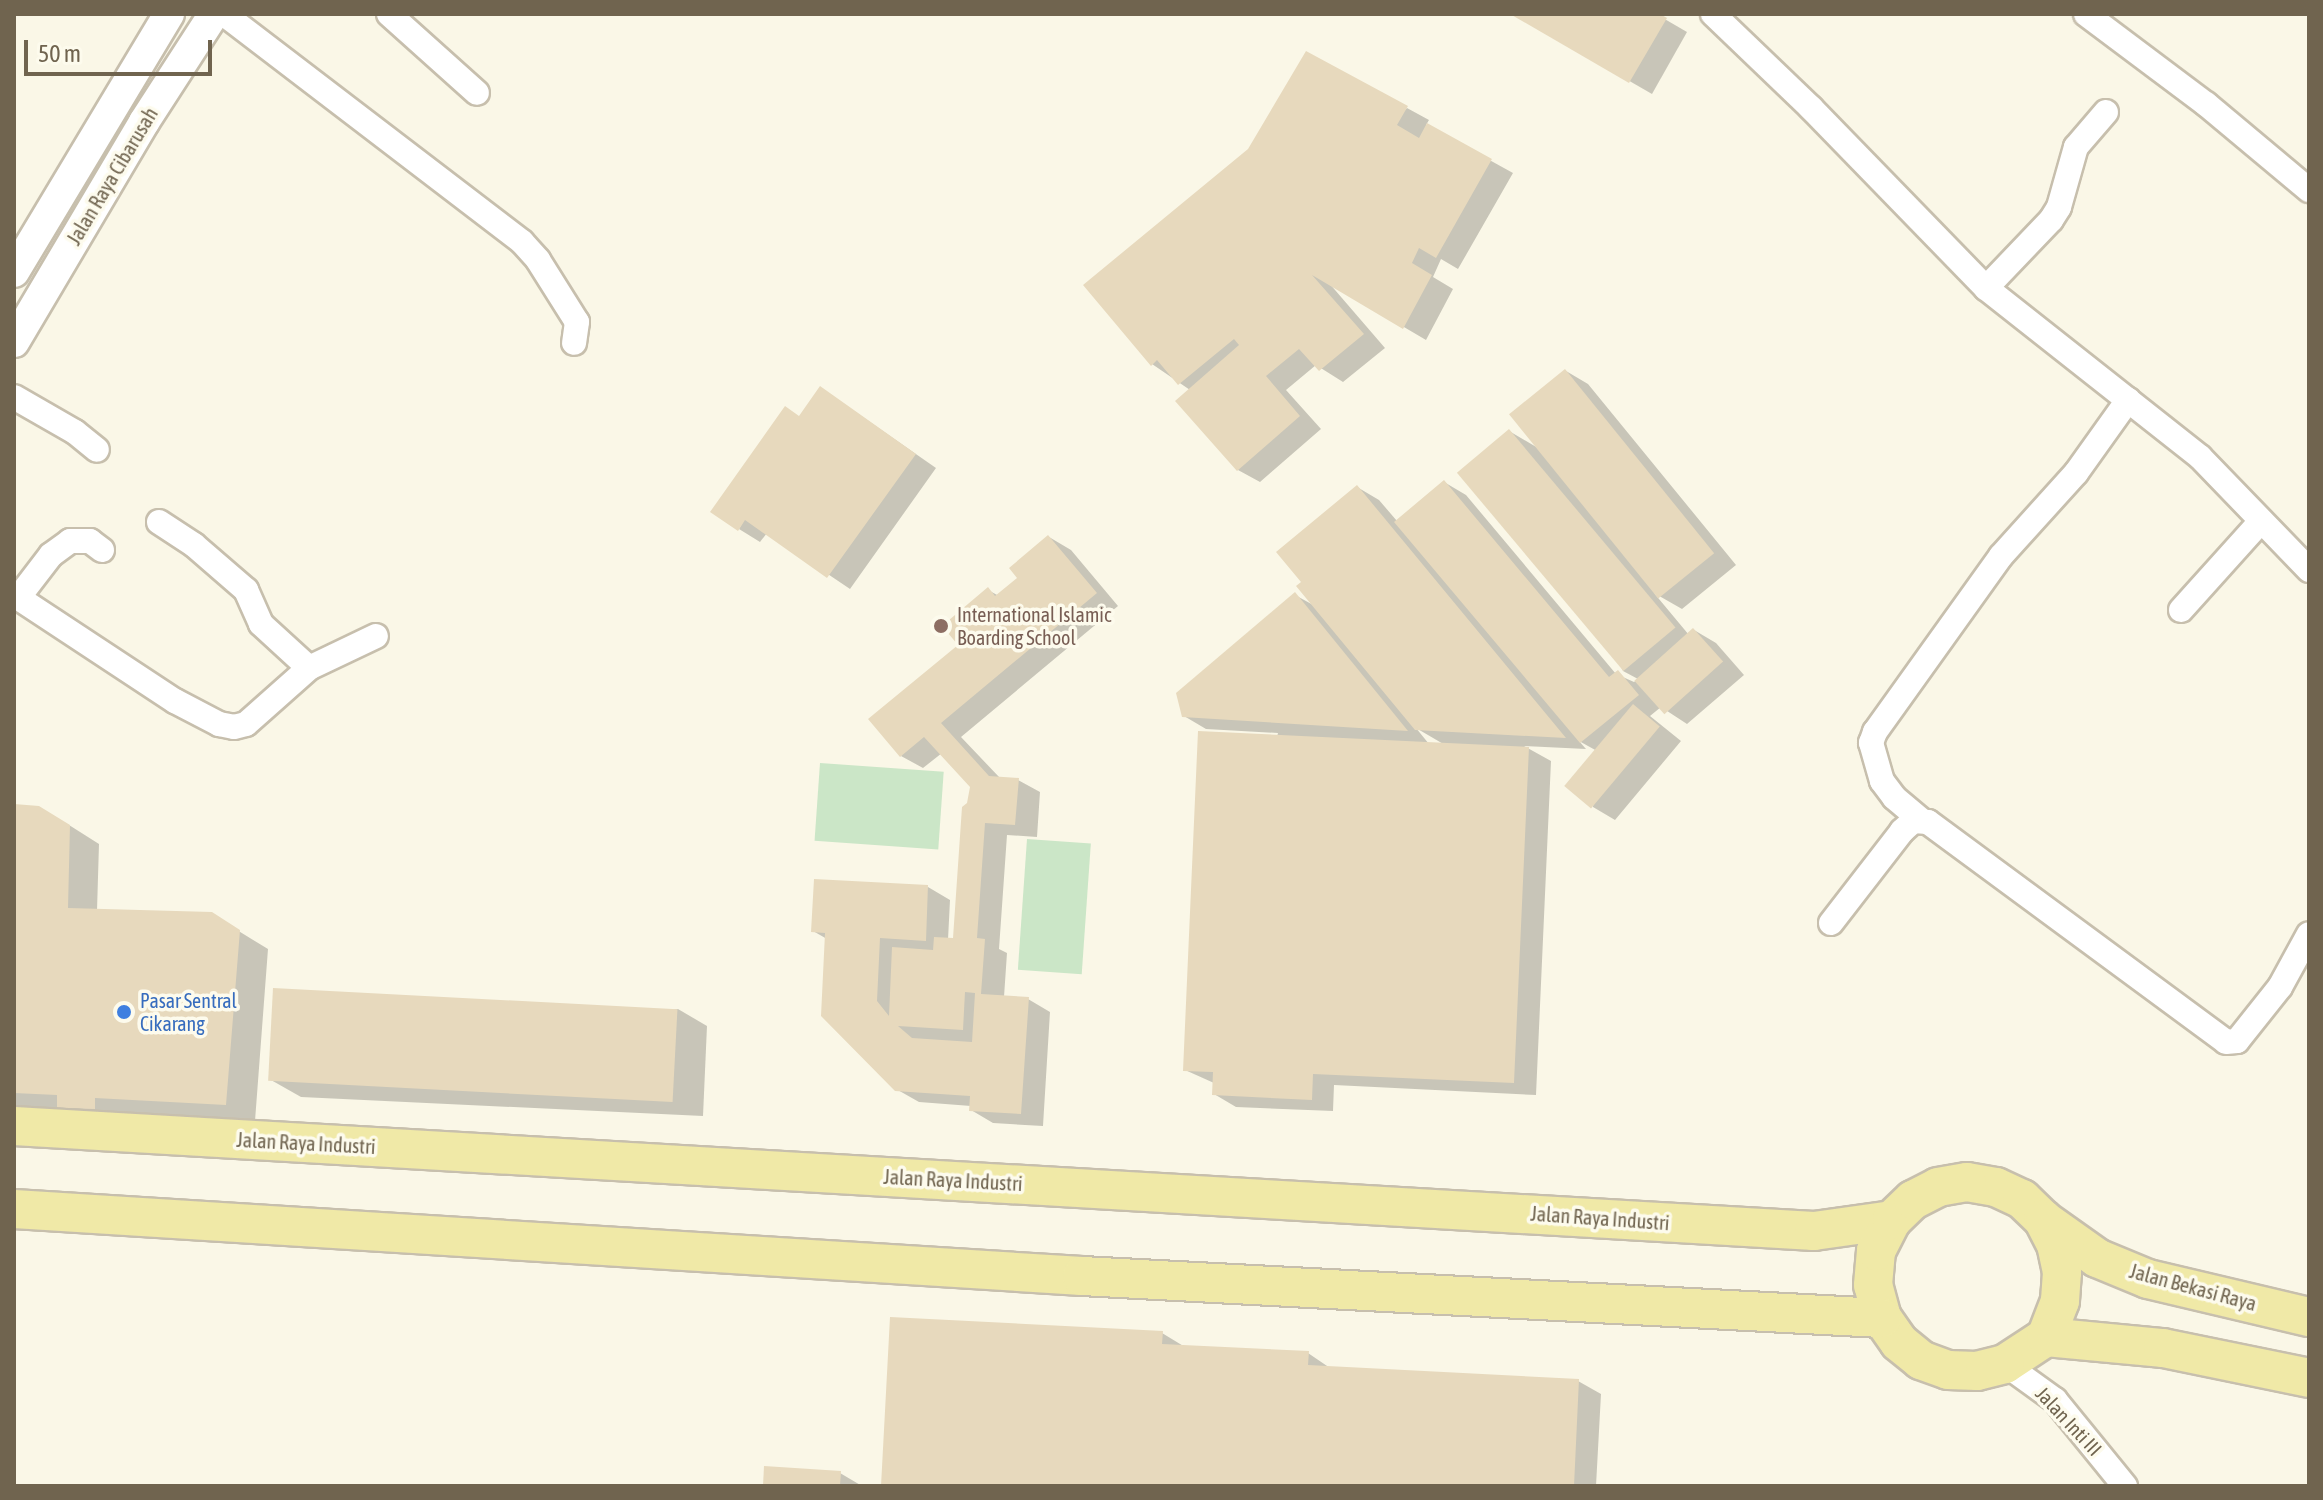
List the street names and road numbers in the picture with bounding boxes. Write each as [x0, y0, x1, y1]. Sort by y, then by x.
street label: Jalan Raya Cibarusah [62, 103, 162, 249]
street label: Jalan Raya Industri [236, 1127, 376, 1159]
street label: Jalan Raya Industri [883, 1164, 1023, 1196]
street label: Jalan Raya Industri [1530, 1201, 1670, 1235]
street label: Jalan Bekasi Raya [2127, 1259, 2259, 1315]
street label: Jalan Inti III [2031, 1381, 2107, 1461]

